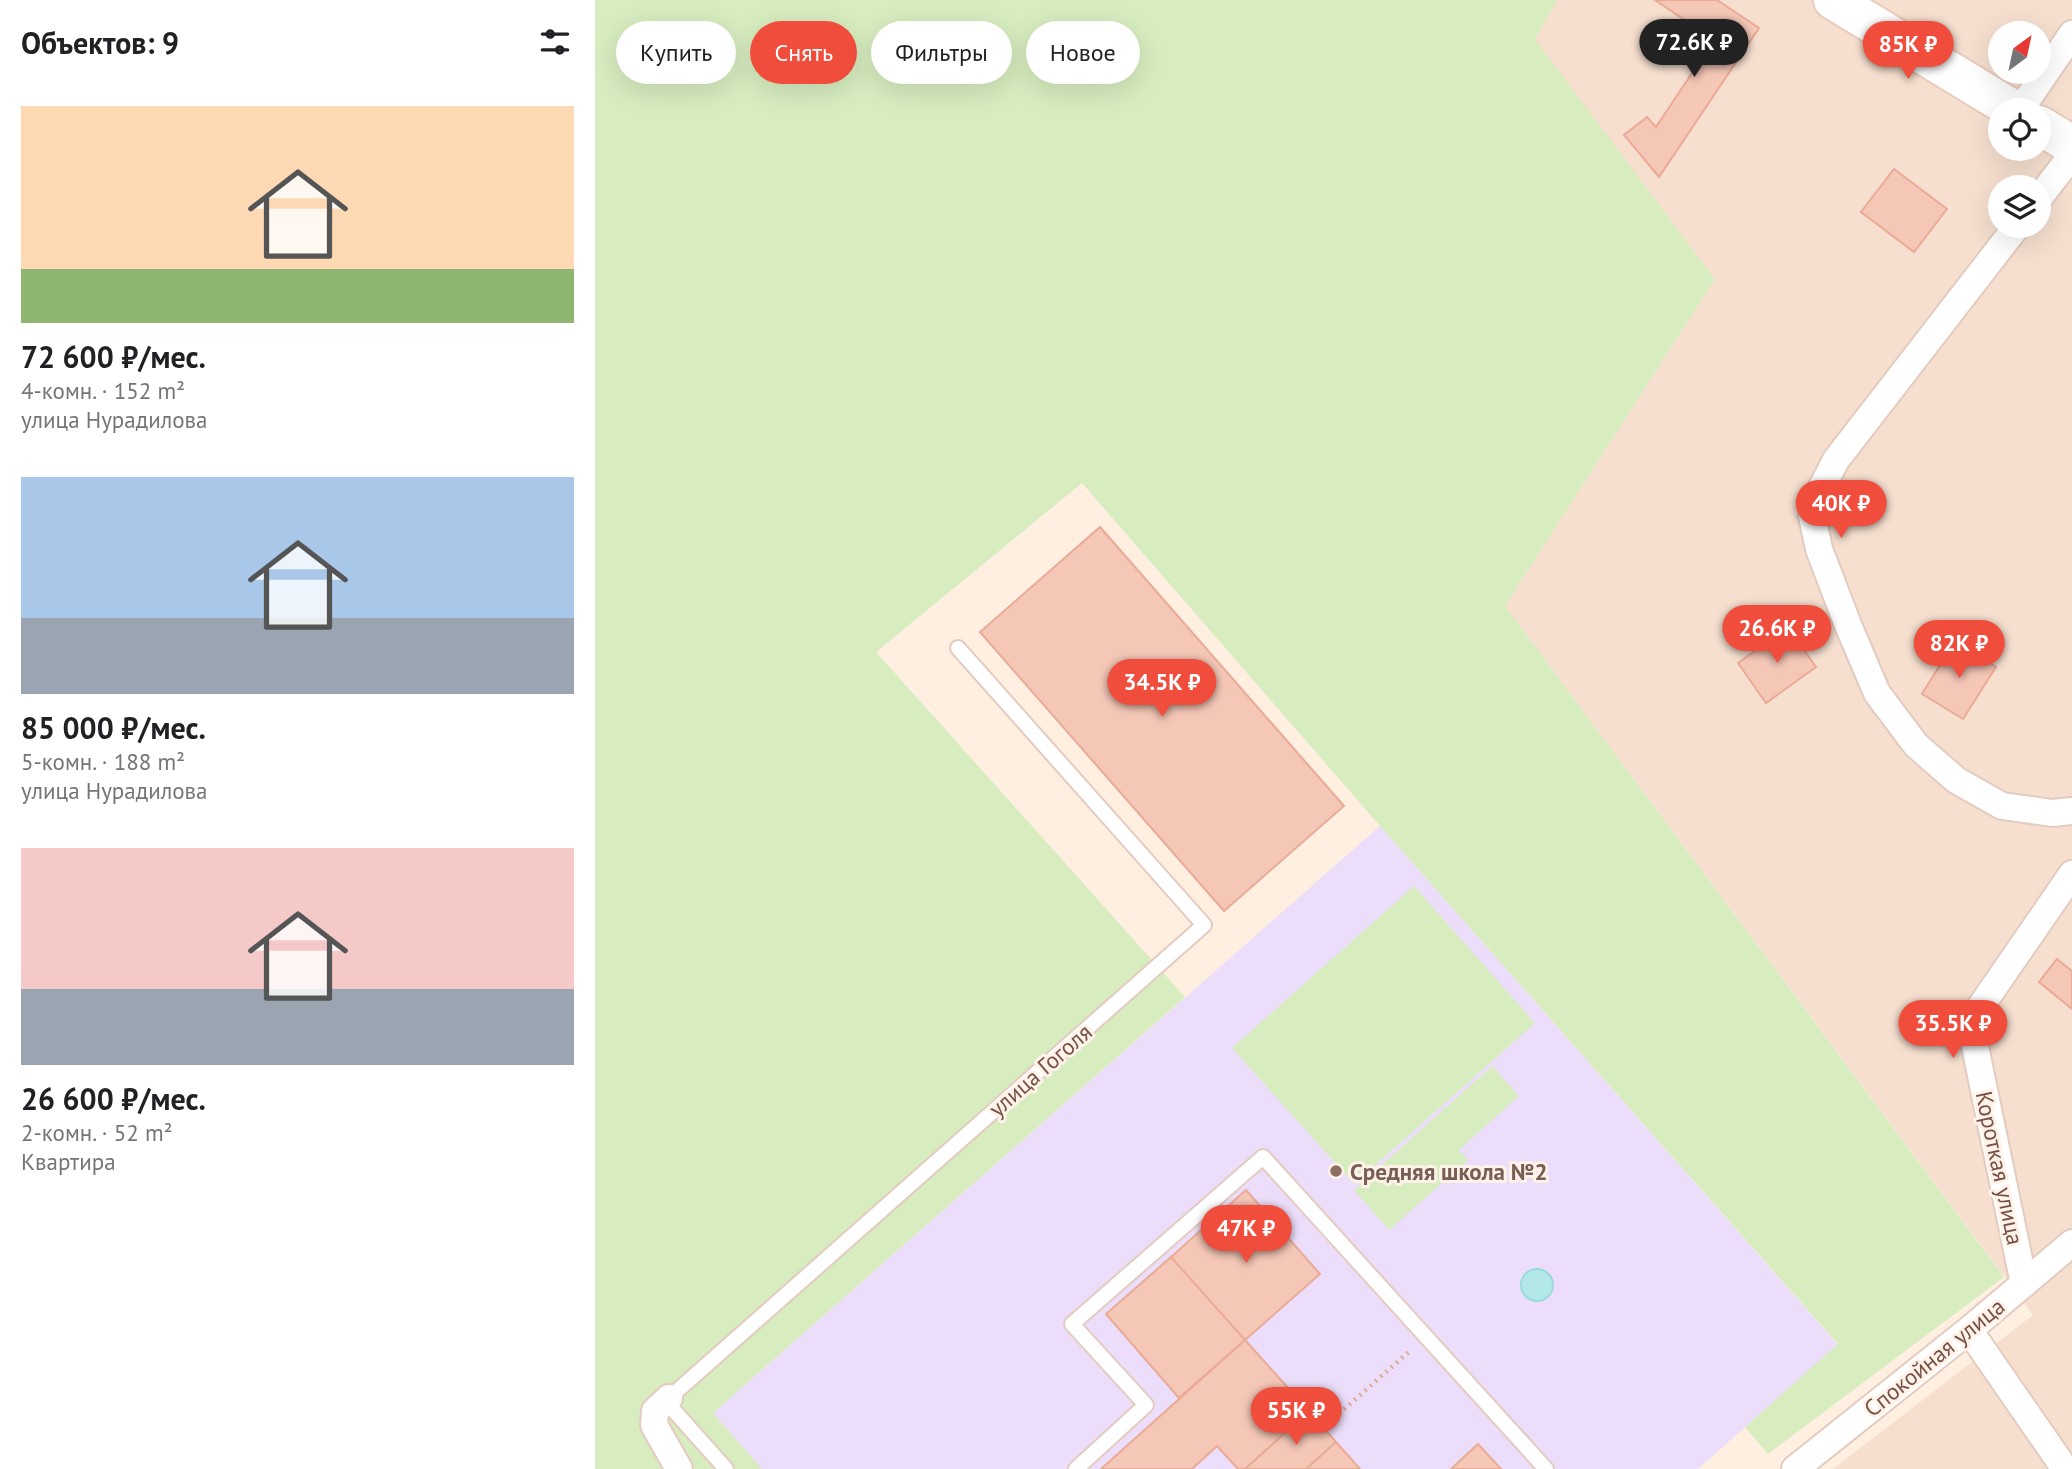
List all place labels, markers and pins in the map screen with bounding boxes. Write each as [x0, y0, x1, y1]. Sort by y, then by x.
pin: 72.6K ₽ [1629, 20, 1759, 79]
pin: 85K ₽ [1859, 22, 1957, 81]
pin: 40K ₽ [1792, 480, 1890, 540]
pin: 26.6K ₽ [1712, 606, 1842, 665]
pin: 82K ₽ [1910, 620, 2008, 680]
pin: 34.5K ₽ [1097, 660, 1227, 719]
pin: 35.5K ₽ [1888, 1000, 2018, 1060]
place label: Средняя школа №2 [1350, 1157, 1547, 1186]
marker: Средняя школа №2 [1328, 1163, 1344, 1179]
pin: 47K ₽ [1197, 1206, 1295, 1265]
pin: 55K ₽ [1247, 1388, 1345, 1447]

